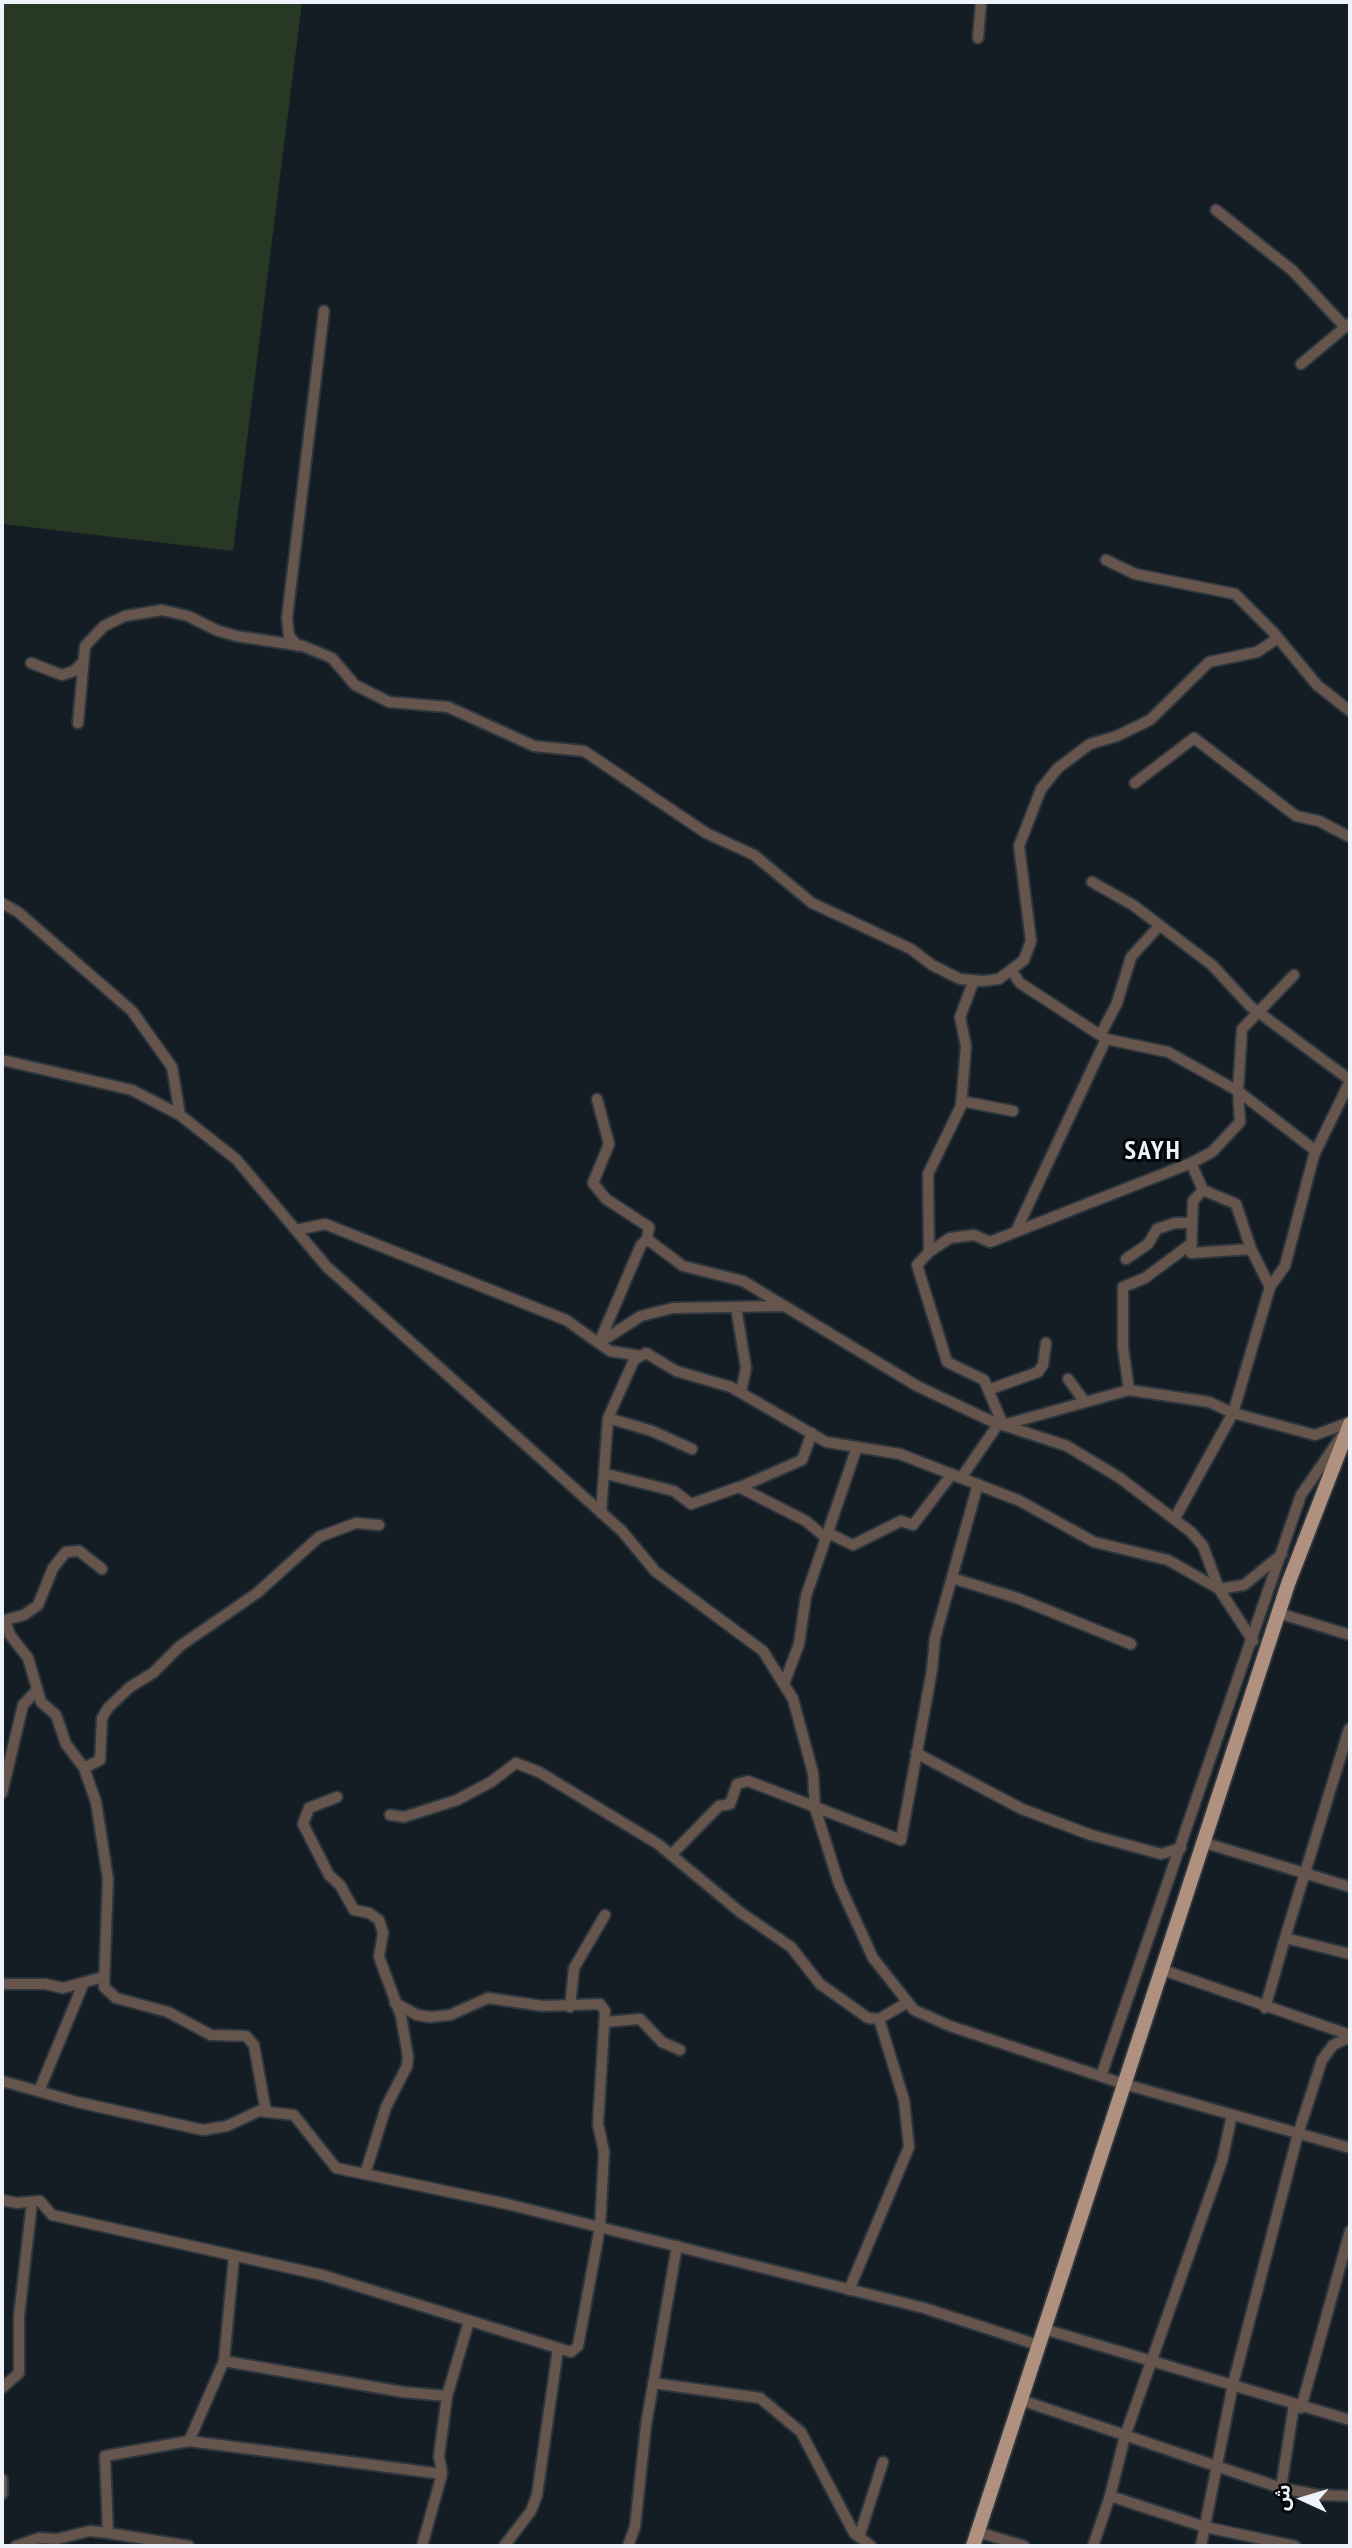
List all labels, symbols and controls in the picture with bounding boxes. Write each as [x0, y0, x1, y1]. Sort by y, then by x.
district label: SAYH [1125, 1136, 1181, 1168]
north arrow [1268, 2464, 1338, 2534]
text: ش [1269, 2484, 1295, 2511]

